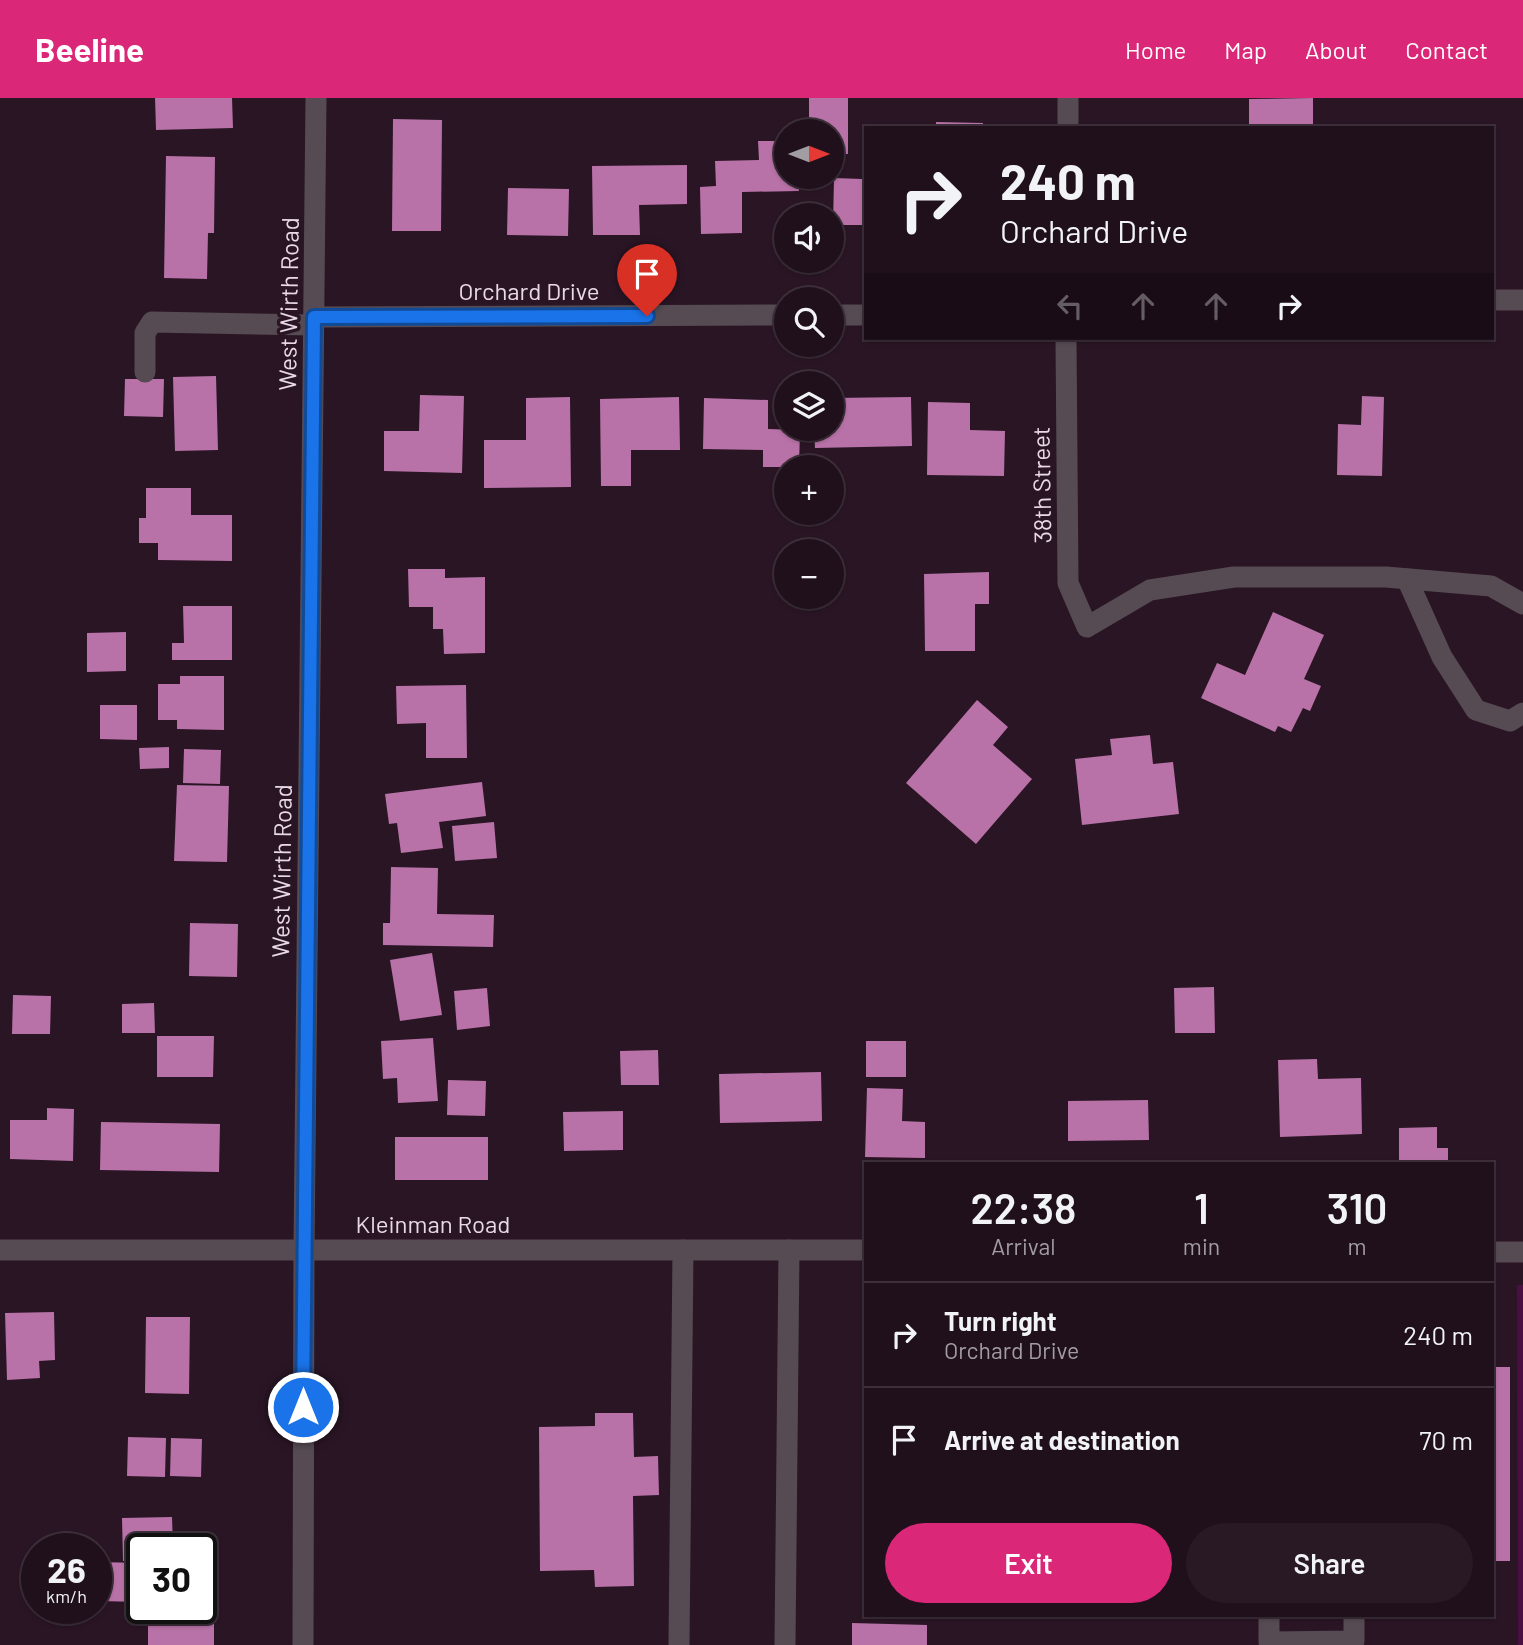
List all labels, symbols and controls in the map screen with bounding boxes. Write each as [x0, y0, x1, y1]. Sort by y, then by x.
text: Beeline [35, 29, 144, 69]
text: Home [1125, 35, 1186, 64]
text: Map [1224, 35, 1267, 64]
text: About [1305, 35, 1367, 64]
text: Contact [1405, 35, 1488, 64]
north arrow [774, 119, 844, 189]
map controls [774, 119, 844, 609]
text: 240 m [1000, 151, 1136, 210]
icon: right [885, 154, 976, 245]
button: sound [774, 203, 844, 273]
text: Orchard Drive [1000, 211, 1188, 249]
street label: West Wirth Road [272, 217, 304, 391]
pin [617, 244, 677, 316]
icon: arrive [628, 255, 666, 293]
street label: Orchard Drive [458, 276, 600, 305]
button: search [774, 287, 844, 357]
icon: left [1051, 287, 1089, 325]
icon: ahead [1124, 287, 1162, 325]
icon: ahead [1197, 287, 1235, 325]
icon: right [1270, 287, 1308, 325]
button: layers [774, 371, 844, 441]
street label: 38th Street [1025, 426, 1057, 544]
button: + [774, 455, 844, 525]
button: − [774, 539, 844, 609]
street label: West Wirth Road [265, 784, 297, 958]
text: 22:38 [970, 1182, 1076, 1232]
text: 1 [1194, 1182, 1209, 1232]
text: 310 [1327, 1182, 1387, 1232]
street label: Kleinman Road [356, 1209, 510, 1238]
text: Arrival [991, 1232, 1056, 1260]
text: min [1183, 1232, 1220, 1260]
text: m [1348, 1232, 1367, 1260]
text: Turn right [944, 1305, 1057, 1336]
icon: right [885, 1316, 923, 1354]
text: 240 m [1403, 1319, 1473, 1350]
text: Orchard Drive [944, 1336, 1079, 1364]
position arrow [266, 1370, 340, 1444]
icon: arrive [885, 1421, 923, 1459]
text: Arrive at destination [944, 1424, 1180, 1455]
text: 70 m [1419, 1424, 1473, 1455]
button: Exit [885, 1523, 1172, 1603]
button: Share [1186, 1523, 1473, 1603]
speed limit sign: 30 [126, 1533, 217, 1624]
text: 26 [47, 1548, 86, 1590]
text: km/h [46, 1585, 87, 1607]

